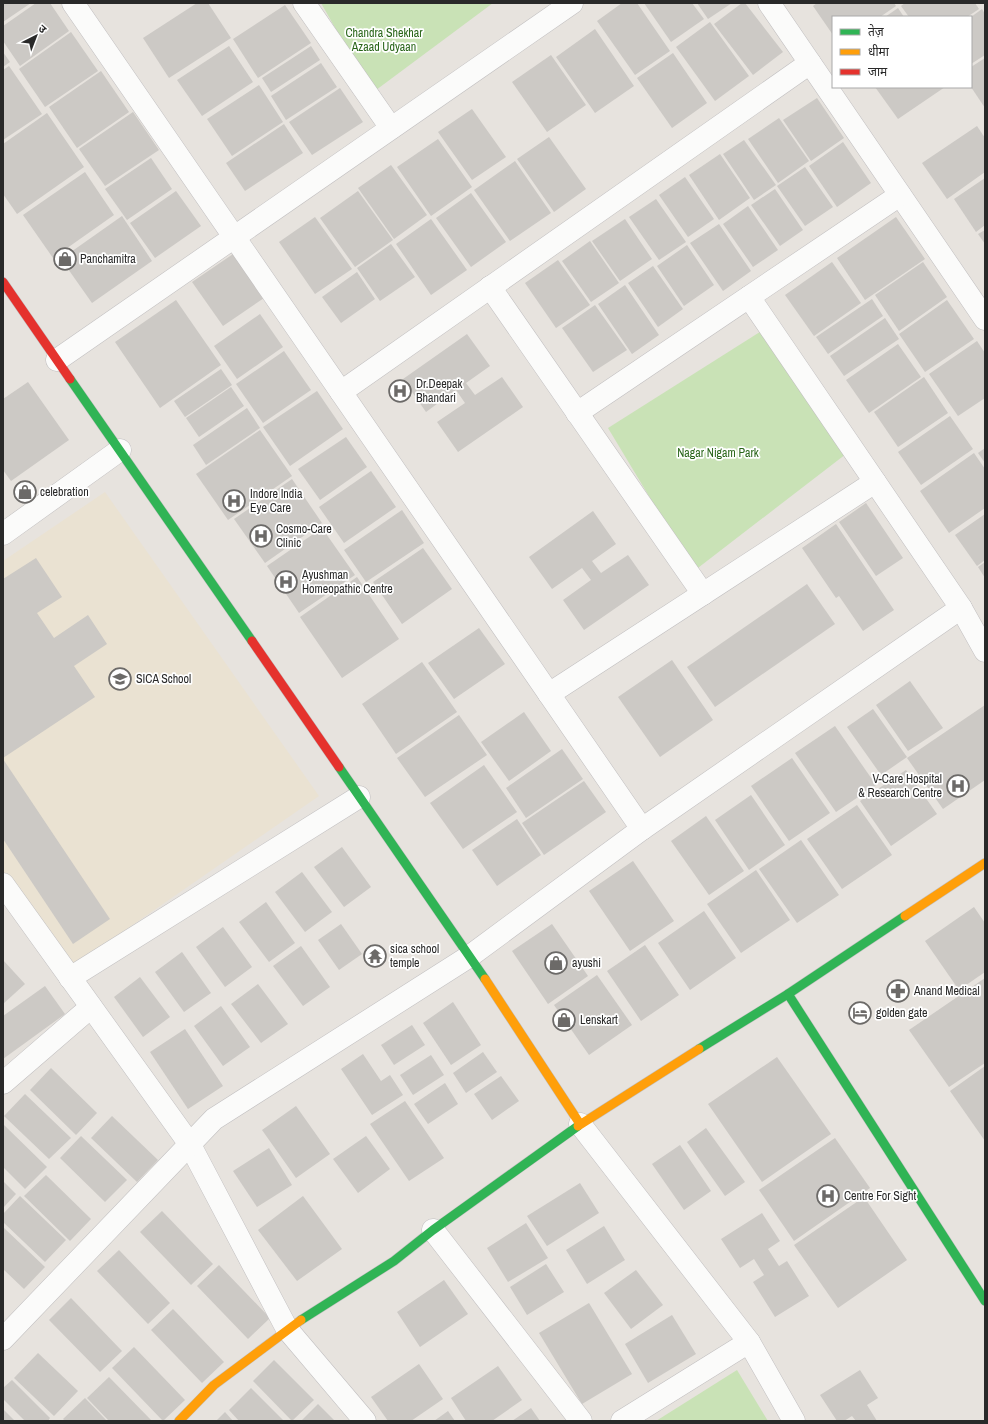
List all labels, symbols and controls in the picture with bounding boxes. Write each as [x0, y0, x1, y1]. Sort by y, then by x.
north arrow [16, 16, 56, 56]
legend [832, 16, 972, 88]
text: उ [36, 21, 50, 36]
text: तेज़ [868, 24, 885, 40]
park label: Chandra Shekhar Azaad Udyaan [345, 25, 423, 55]
text: धीमा [868, 44, 890, 60]
text: जाम [868, 64, 888, 80]
shop icon: Panchamitra [52, 246, 78, 272]
place label: Panchamitra [80, 251, 136, 267]
place label: Dr.Deepak Bhandari [416, 376, 463, 406]
hospital icon: Dr.Deepak Bhandari [387, 378, 413, 404]
park label: Nagar Nigam Park [677, 445, 759, 461]
shop icon: celebration [12, 479, 38, 505]
place label: celebration [40, 484, 89, 500]
place label: Indore India Eye Care [250, 486, 303, 516]
hospital icon: Indore India Eye Care [221, 488, 247, 514]
place label: Cosmo-Care Clinic [276, 521, 332, 551]
hospital icon: Cosmo-Care Clinic [248, 523, 274, 549]
place label: Ayushman Homeopathic Centre [301, 567, 393, 597]
hospital icon: Ayushman Homeopathic Centre [273, 569, 299, 595]
school or university icon: SICA School [107, 666, 133, 692]
place label: SICA School [136, 671, 191, 687]
place label: V-Care Hospital & Research Centre [858, 771, 942, 801]
hospital icon: V-Care Hospital & Research Centre [945, 773, 971, 799]
place label: sica school temple [390, 941, 439, 971]
temple icon: sica school temple [362, 943, 388, 969]
shop icon: ayushi [543, 950, 569, 976]
place label: ayushi [572, 955, 601, 971]
pharmacy icon: Anand Medical [885, 978, 911, 1004]
place label: Anand Medical [913, 983, 980, 999]
hotel icon: golden gate [847, 1000, 873, 1026]
place label: golden gate [876, 1005, 927, 1021]
shop icon: Lenskart [551, 1007, 577, 1033]
place label: Lenskart [580, 1012, 618, 1028]
hospital icon: Centre For Sight [815, 1183, 841, 1209]
place label: Centre For Sight [844, 1188, 917, 1204]

